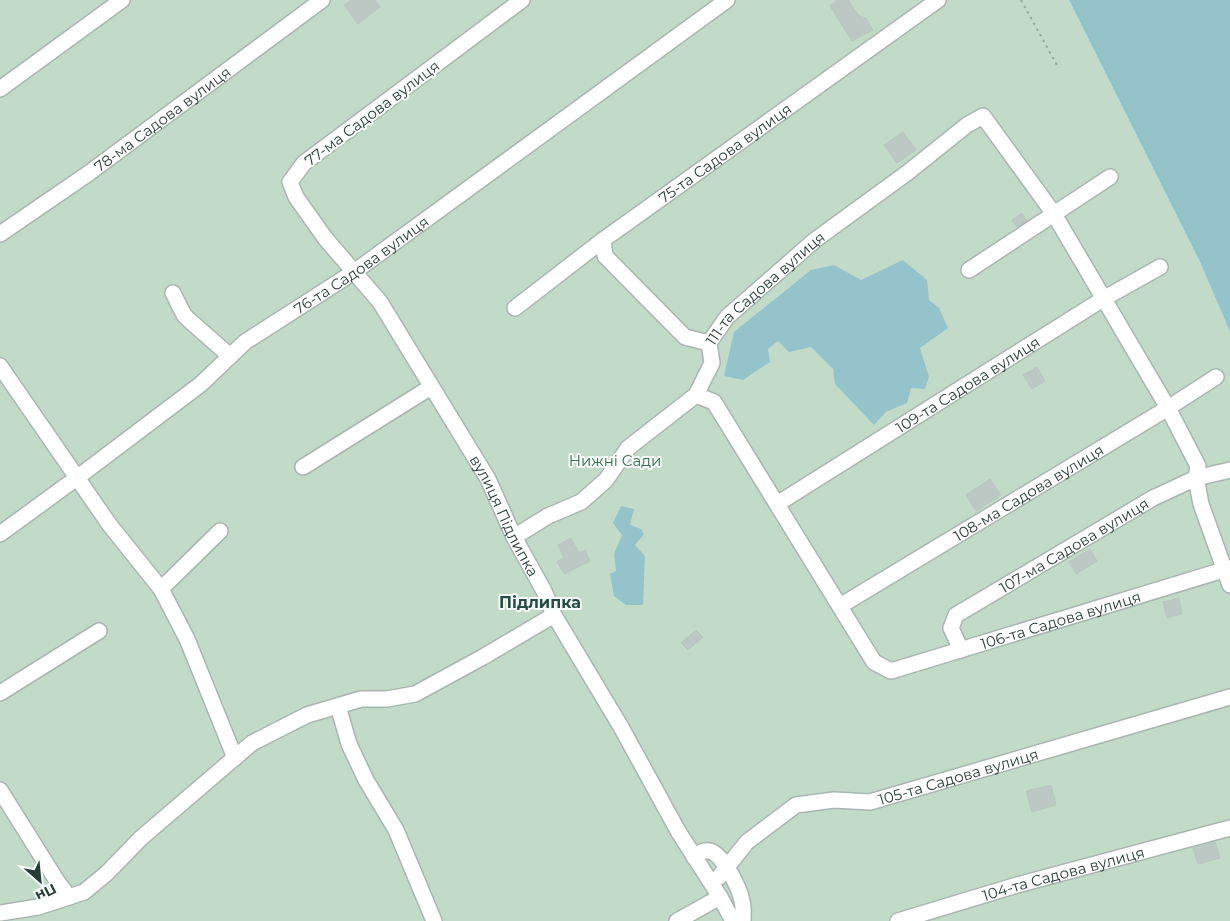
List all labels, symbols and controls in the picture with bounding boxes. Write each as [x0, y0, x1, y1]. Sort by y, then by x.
street label: 77-ма Садова вулиця [301, 56, 443, 170]
street label: 78-ма Садова вулиця [90, 62, 234, 176]
street label: 75-та Садова вулиця [655, 99, 795, 207]
street label: 76-та Садова вулиця [290, 211, 432, 318]
street label: 111-та Садова вулиця [701, 227, 828, 349]
street label: 109-та Садова вулиця [892, 332, 1043, 437]
street label: 108-ма Садова вулиця [950, 440, 1107, 545]
street label: вулиця Підлипка [466, 451, 543, 580]
park label: Нижні Сади [569, 451, 661, 470]
street label: 107-ма Садова вулиця [996, 493, 1152, 597]
street label: 106-та Садова вулиця [978, 586, 1143, 653]
district label: Підлипка [499, 593, 581, 612]
street label: 105-та Садова вулиця [876, 744, 1041, 809]
street label: 104-та Садова вулиця [980, 842, 1146, 905]
north arrow [15, 856, 65, 906]
text: Пн [32, 880, 59, 905]

